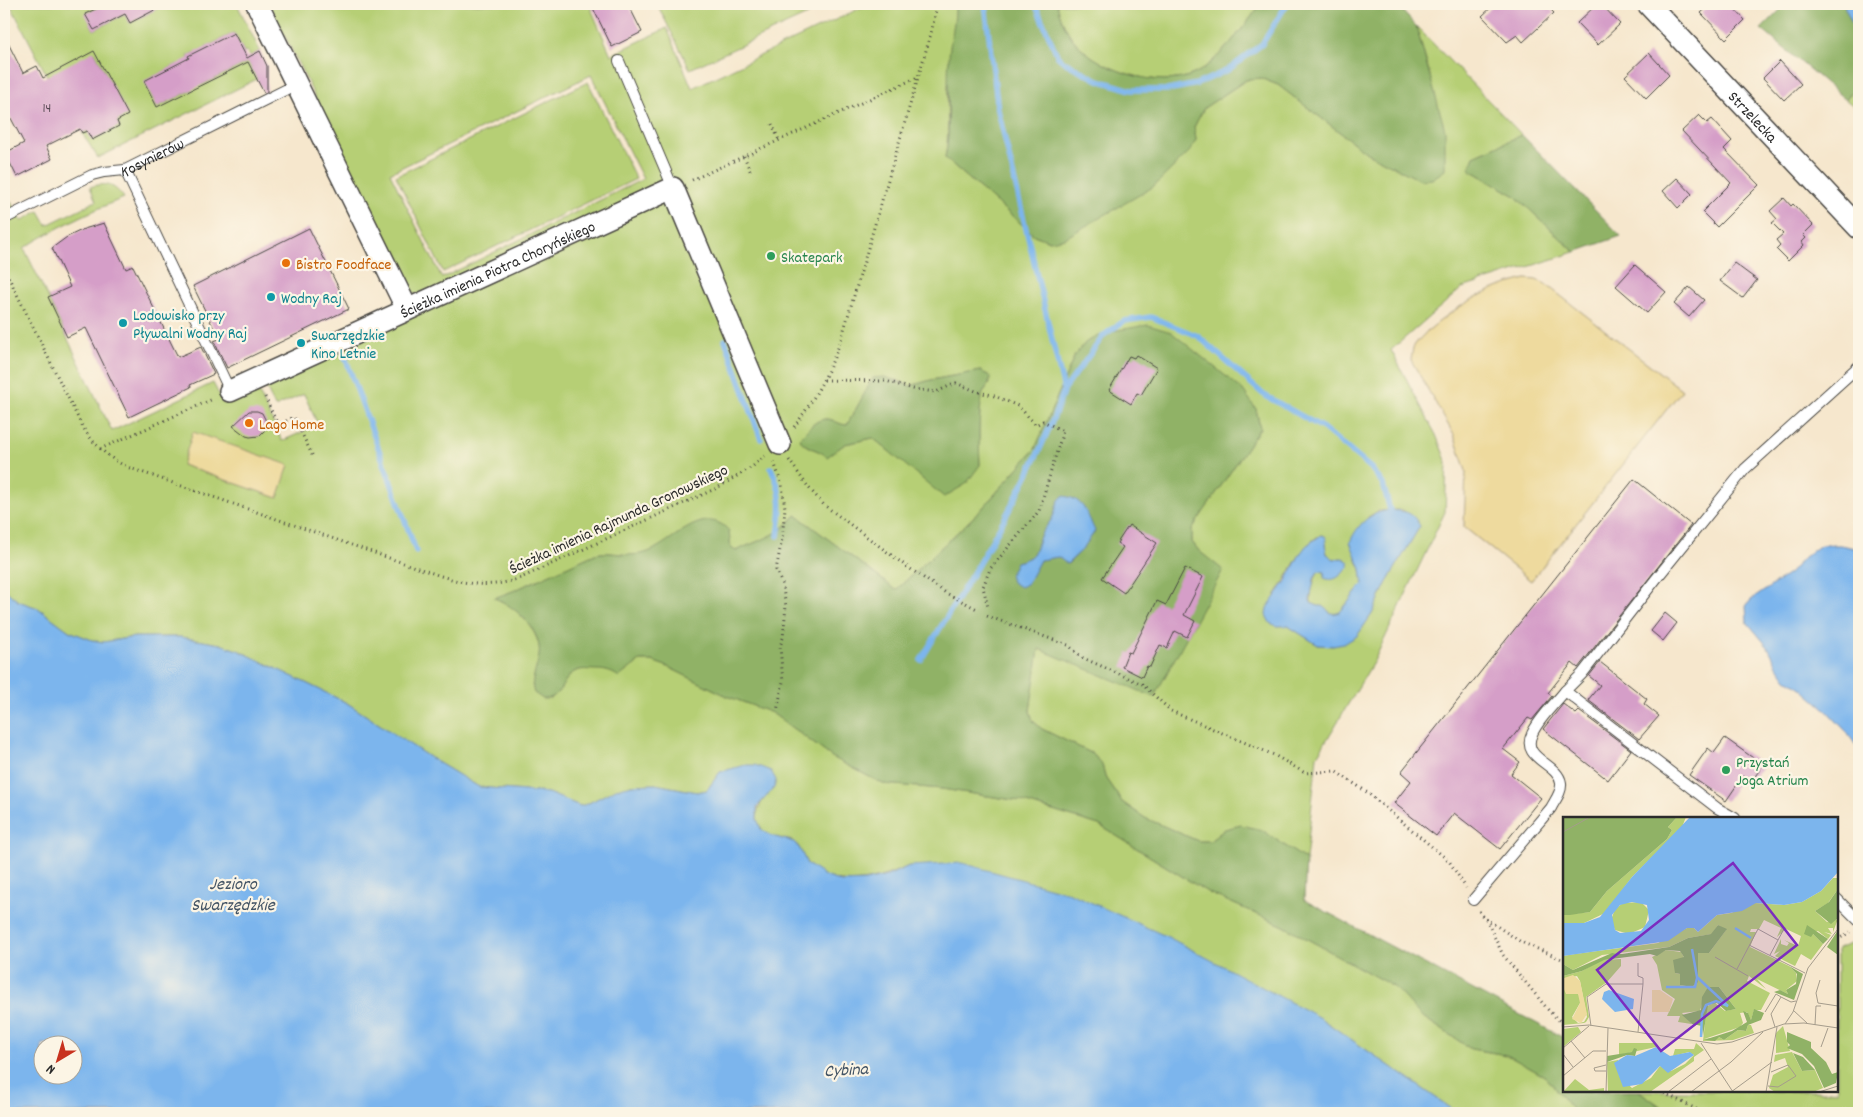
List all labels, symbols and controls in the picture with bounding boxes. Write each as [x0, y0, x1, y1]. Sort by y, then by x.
street label: Strzelecka [1722, 87, 1782, 149]
house number: 14 [43, 99, 51, 119]
street label: Kosynierów [120, 133, 189, 184]
street label: Ścieżka imienia Piotra Choryńskiego [397, 216, 600, 325]
place label: Skatepark [781, 247, 842, 270]
marker: Skatepark [765, 250, 777, 262]
place label: Bistro Foodface [296, 254, 391, 277]
marker: Bistro Foodface [280, 257, 292, 269]
place label: Wodny Raj [281, 288, 342, 311]
marker: Wodny Raj [265, 291, 277, 303]
place label: Lodowisko przy Pływalni Wodny Raj [133, 305, 247, 346]
marker: Lodowisko przy Pływalni Wodny Raj [117, 317, 129, 329]
place label: Swarzędzkie Kino Letnie [311, 325, 385, 366]
marker: Swarzędzkie Kino Letnie [295, 337, 307, 349]
place label: Lago Home [259, 414, 324, 437]
marker: Lago Home [243, 417, 255, 429]
street label: Ścieżka imienia Rajmunda Gronowskiego [506, 459, 732, 581]
place label: Przystań Joga Atrium [1736, 752, 1809, 793]
marker: Przystań Joga Atrium [1720, 764, 1732, 776]
inset map [1563, 817, 1838, 1092]
water label: Jezioro Swarzędzkie [191, 873, 276, 919]
north arrow [32, 1034, 82, 1084]
water label: Cybina [823, 1058, 870, 1085]
text: N [42, 1059, 60, 1079]

